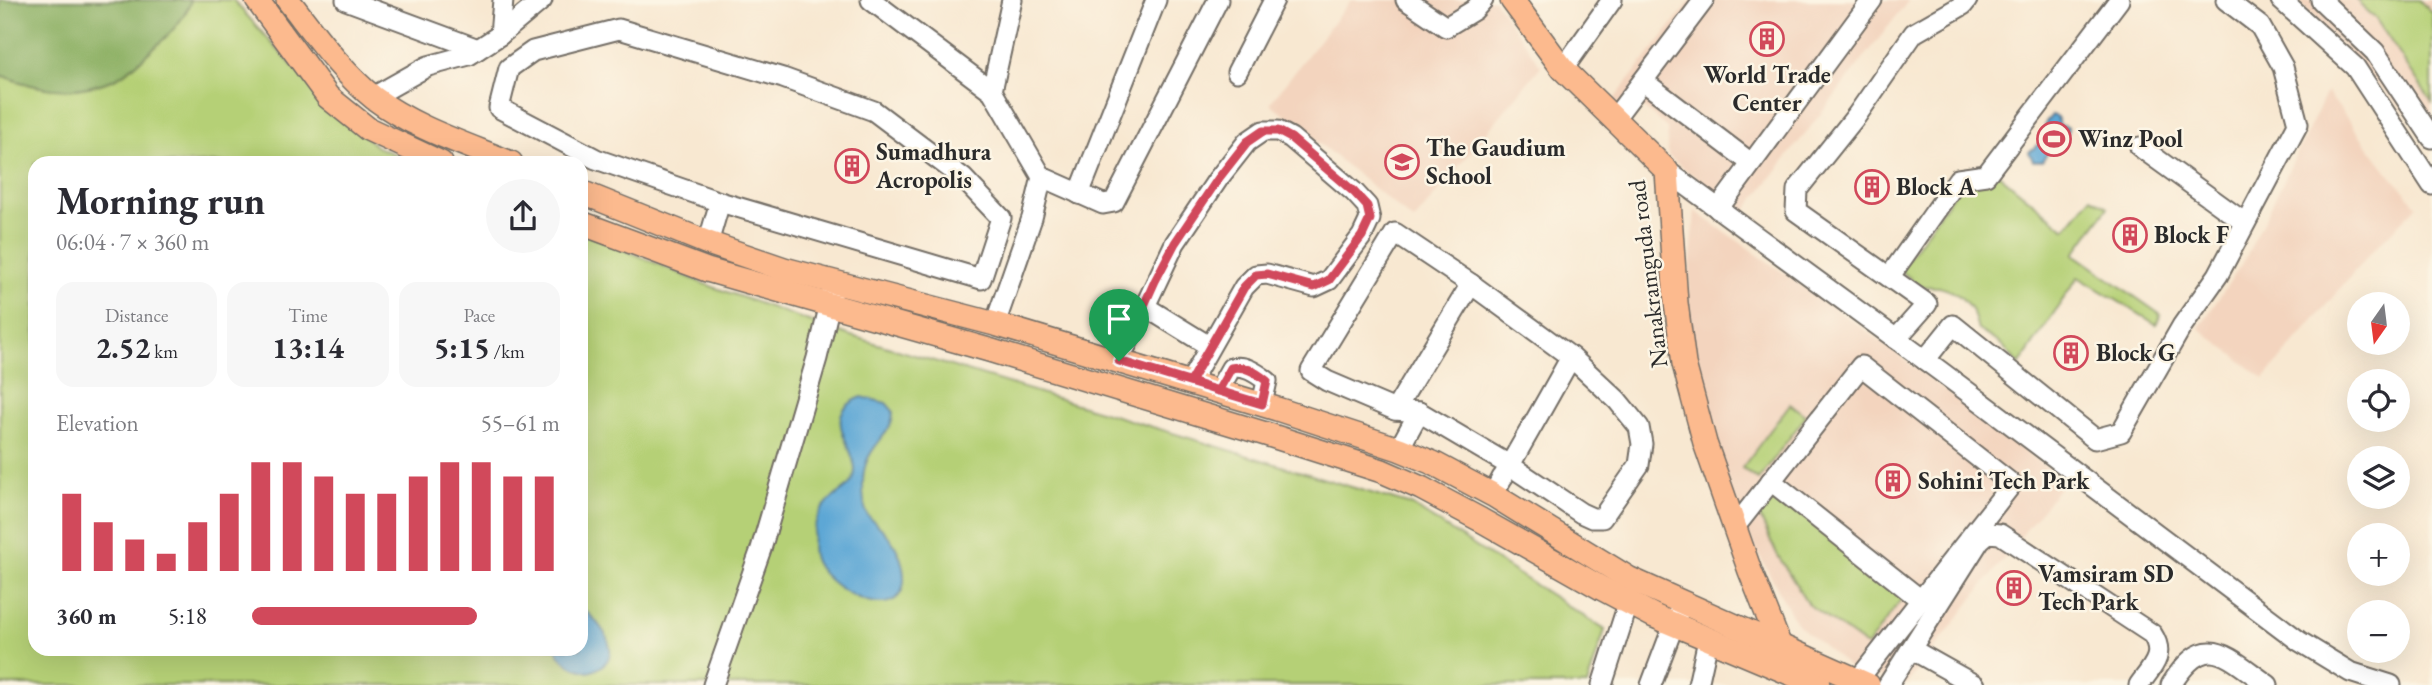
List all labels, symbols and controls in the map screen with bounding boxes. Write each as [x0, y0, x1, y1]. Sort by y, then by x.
building icon: World Trade Center [1748, 20, 1786, 58]
place label: World Trade Center [1703, 59, 1831, 118]
sports icon: Winz Pool [2035, 120, 2073, 158]
place label: Winz Pool [2078, 123, 2183, 154]
place label: The Gaudium School [1426, 132, 1566, 191]
place label: Sumadhura Acropolis [875, 136, 992, 195]
school or university icon: The Gaudium School [1383, 143, 1421, 181]
building icon: Sumadhura Acropolis [833, 147, 871, 185]
building icon: Block A [1853, 168, 1891, 206]
place label: Block A [1896, 171, 1976, 202]
text: Morning run [56, 176, 265, 225]
street label: Nanakramguda road [1620, 177, 1674, 370]
button: share [486, 179, 560, 253]
building icon: Block F [2111, 216, 2149, 254]
place label: Block F [2154, 219, 2229, 250]
text: 06:04 · 7 × 360 m [56, 227, 209, 257]
pin [1089, 289, 1149, 361]
north arrow [2347, 292, 2410, 355]
map controls [2347, 292, 2410, 663]
icon: arrive [1100, 300, 1138, 338]
text: Distance [105, 303, 168, 328]
text: Time [288, 303, 328, 328]
text: Pace [463, 303, 495, 328]
text: 2.52 [95, 328, 150, 367]
text: 13:14 [272, 328, 344, 367]
text: 5:15 [434, 328, 490, 367]
building icon: Block G [2052, 334, 2090, 372]
place label: Block G [2096, 337, 2175, 368]
text: km [150, 339, 178, 364]
text: /km [490, 339, 525, 364]
button: locate [2347, 369, 2410, 432]
text: Elevation [56, 408, 139, 438]
text: 55–61 m [481, 408, 560, 438]
button: layers [2347, 446, 2410, 509]
building icon: Sohini Tech Park [1874, 462, 1912, 500]
place label: Sohini Tech Park [1918, 465, 2090, 496]
button: + [2347, 523, 2410, 586]
place label: Vamsiram SD Tech Park [2038, 558, 2174, 617]
building icon: Vamsiram SD Tech Park [1995, 569, 2033, 607]
button: − [2347, 600, 2410, 663]
text: 360 m [56, 601, 117, 631]
text: 5:18 [168, 601, 207, 631]

